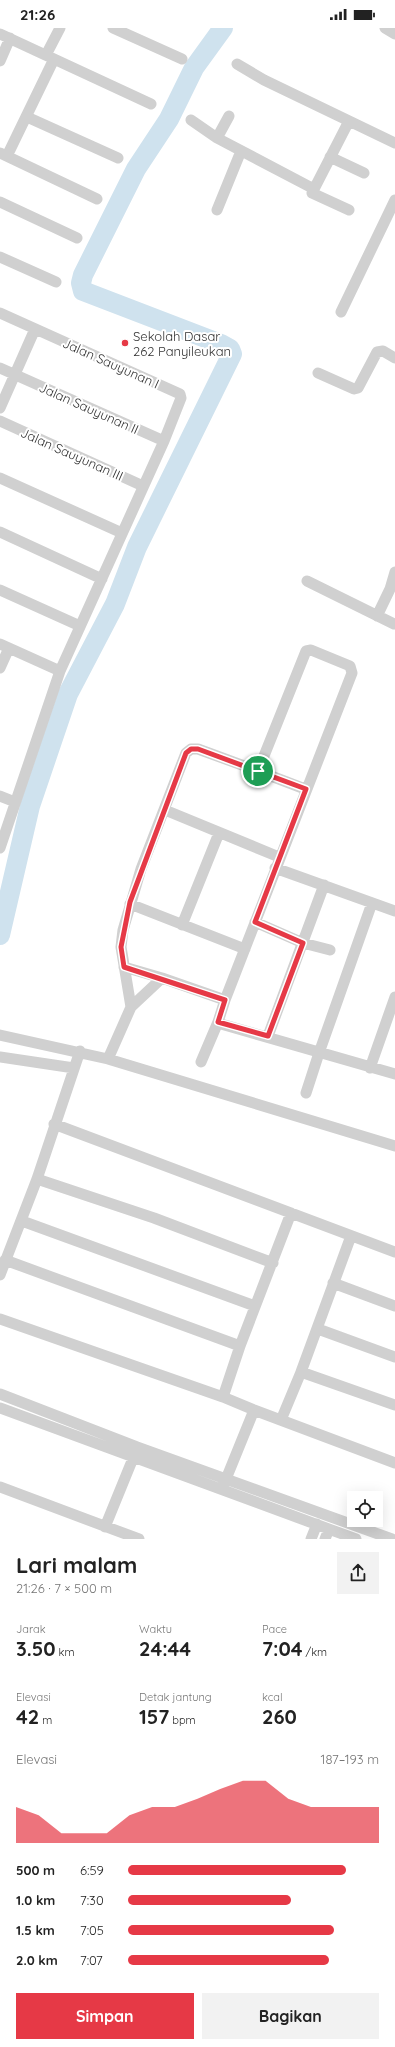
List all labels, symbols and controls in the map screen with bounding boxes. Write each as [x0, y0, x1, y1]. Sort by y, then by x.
text: 21:26 [20, 5, 55, 24]
place label: Sekolah Dasar 262 Panyileukan [133, 328, 231, 359]
street label: Jalan Sauyunan I [60, 335, 162, 391]
marker: Sekolah Dasar 262 Panyileukan [120, 338, 130, 348]
street label: Jalan Sauyunan II [37, 379, 141, 437]
street label: Jalan Sauyunan III [18, 424, 126, 484]
pin [241, 754, 275, 788]
icon: arrive [247, 760, 269, 782]
map controls [347, 1491, 383, 1527]
button: locate [347, 1491, 383, 1527]
text: Lari malam [16, 1551, 137, 1579]
button: share [337, 1552, 379, 1594]
text: 21:26 · 7 × 500 m [16, 1580, 112, 1596]
text: Jarak [16, 1622, 46, 1636]
text: Waktu [139, 1622, 172, 1636]
text: Pace [262, 1622, 287, 1636]
text: 3.50 [16, 1636, 56, 1661]
text: 24:44 [139, 1636, 191, 1661]
text: 7:04 [262, 1636, 302, 1661]
text: km [56, 1645, 74, 1659]
text: /km [302, 1645, 327, 1659]
text: Elevasi [16, 1690, 51, 1704]
text: Detak jantung [139, 1690, 212, 1704]
text: kcal [262, 1690, 283, 1704]
text: 42 [16, 1704, 39, 1729]
text: 157 [139, 1704, 169, 1729]
text: 260 [262, 1704, 297, 1729]
text: m [39, 1713, 52, 1727]
text: bpm [169, 1713, 196, 1727]
text: Elevasi [16, 1751, 57, 1767]
text: 187–193 m [321, 1751, 379, 1767]
text: 500 m [16, 1862, 55, 1878]
text: 6:59 [80, 1862, 104, 1878]
text: 1.0 km [16, 1892, 55, 1908]
text: 7:30 [80, 1892, 104, 1908]
text: 1.5 km [16, 1922, 55, 1938]
text: 7:05 [80, 1922, 104, 1938]
text: 2.0 km [16, 1952, 58, 1968]
text: 7:07 [80, 1952, 103, 1968]
button: Simpan [16, 1993, 194, 2039]
button: Bagikan [202, 1993, 379, 2039]

